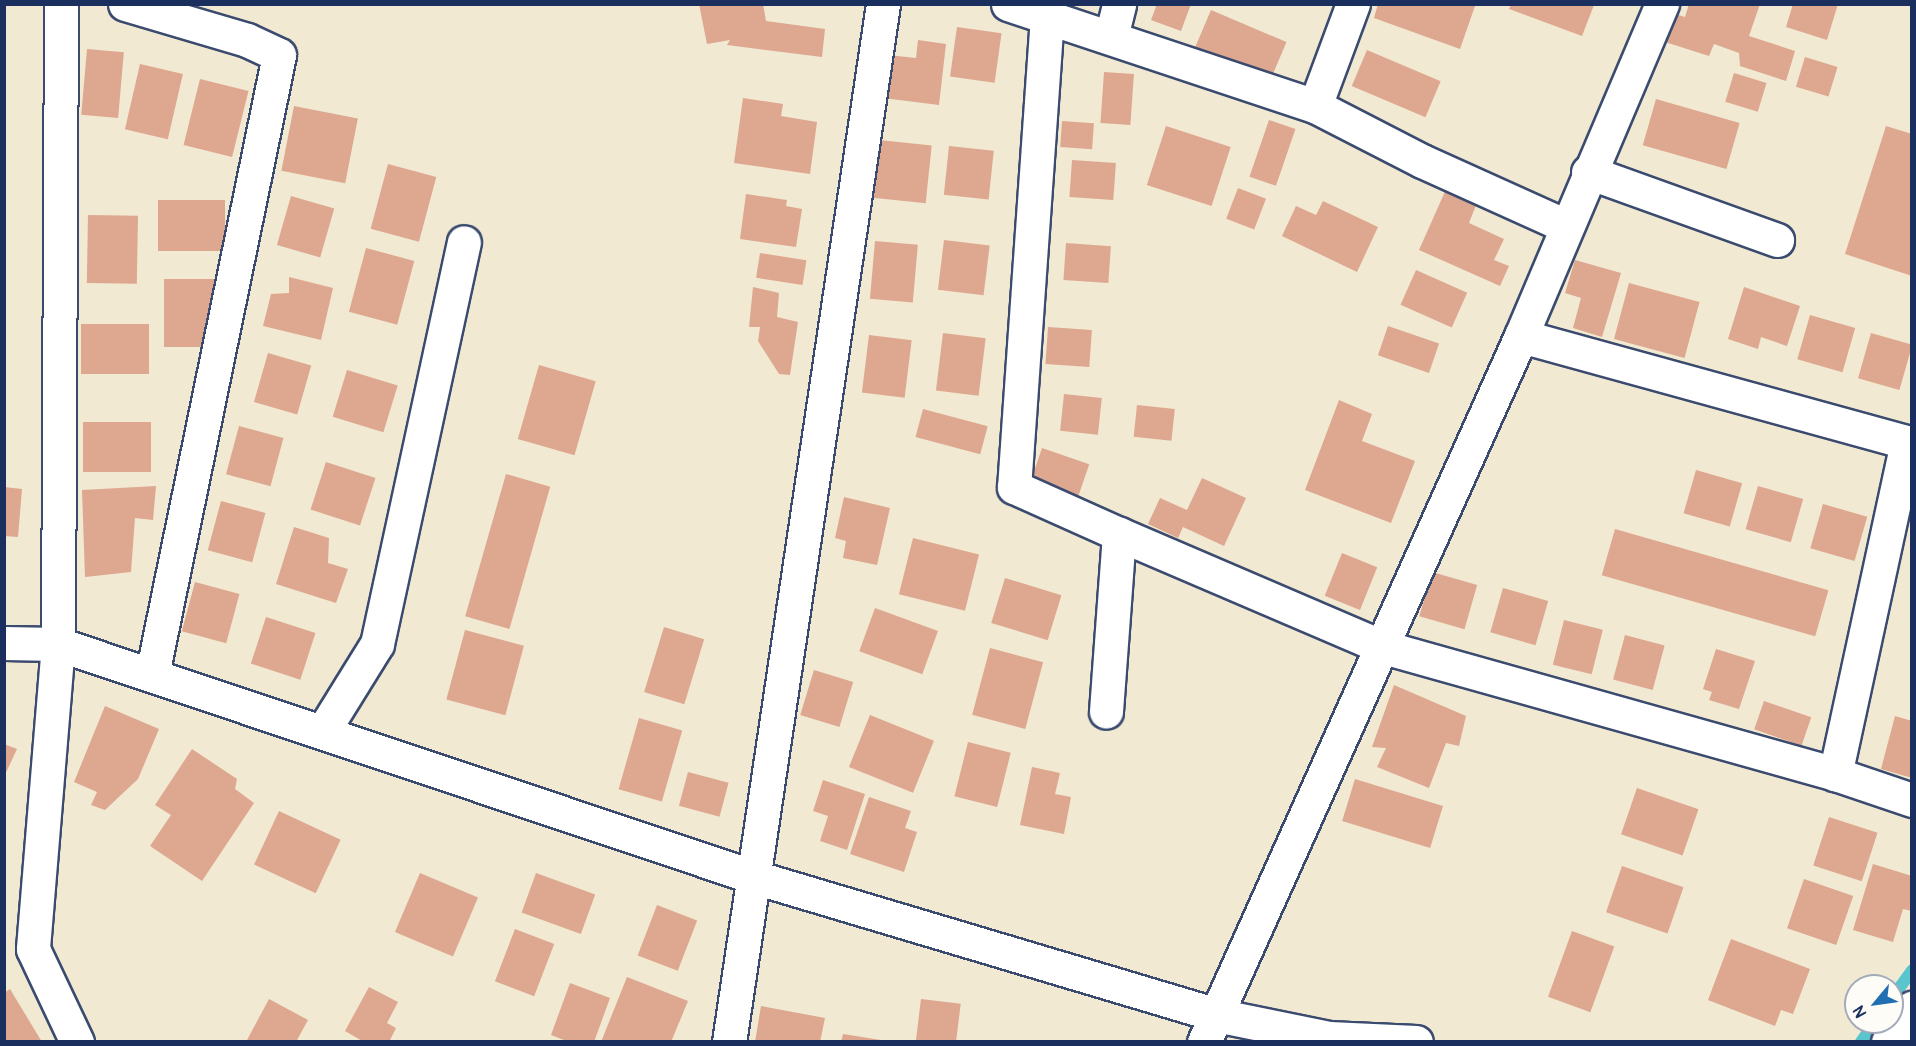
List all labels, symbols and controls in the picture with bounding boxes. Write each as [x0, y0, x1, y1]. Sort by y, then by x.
north arrow [1844, 974, 1904, 1034]
text: N [1849, 1002, 1871, 1021]

